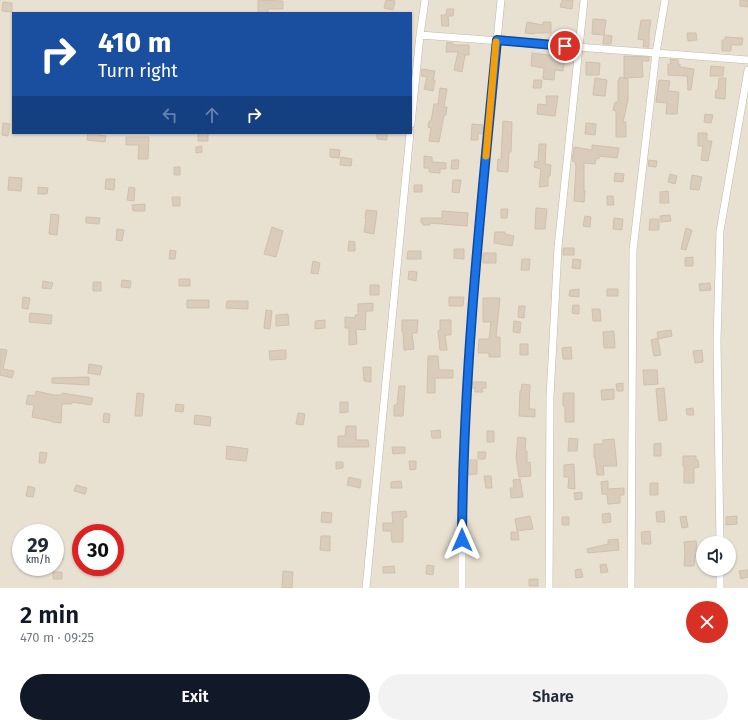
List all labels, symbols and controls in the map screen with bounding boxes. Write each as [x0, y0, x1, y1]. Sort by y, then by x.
text: 410 m [98, 26, 171, 59]
icon: right [32, 28, 84, 80]
pin [548, 29, 582, 63]
icon: arrive [554, 35, 576, 57]
text: Turn right [98, 60, 178, 82]
icon: left [159, 104, 181, 126]
icon: ahead [201, 104, 223, 126]
icon: right [243, 104, 265, 126]
position arrow [441, 519, 483, 561]
speed limit sign: 30 [72, 524, 124, 576]
text: 29 [27, 533, 49, 557]
map controls [696, 536, 736, 576]
button: sound [696, 536, 736, 576]
text: km/h [26, 554, 50, 566]
text: 2 min [20, 601, 79, 629]
button: close [686, 601, 728, 643]
text: 470 m · 09:25 [20, 630, 94, 645]
button: Exit [20, 674, 370, 720]
button: Share [378, 674, 728, 720]

